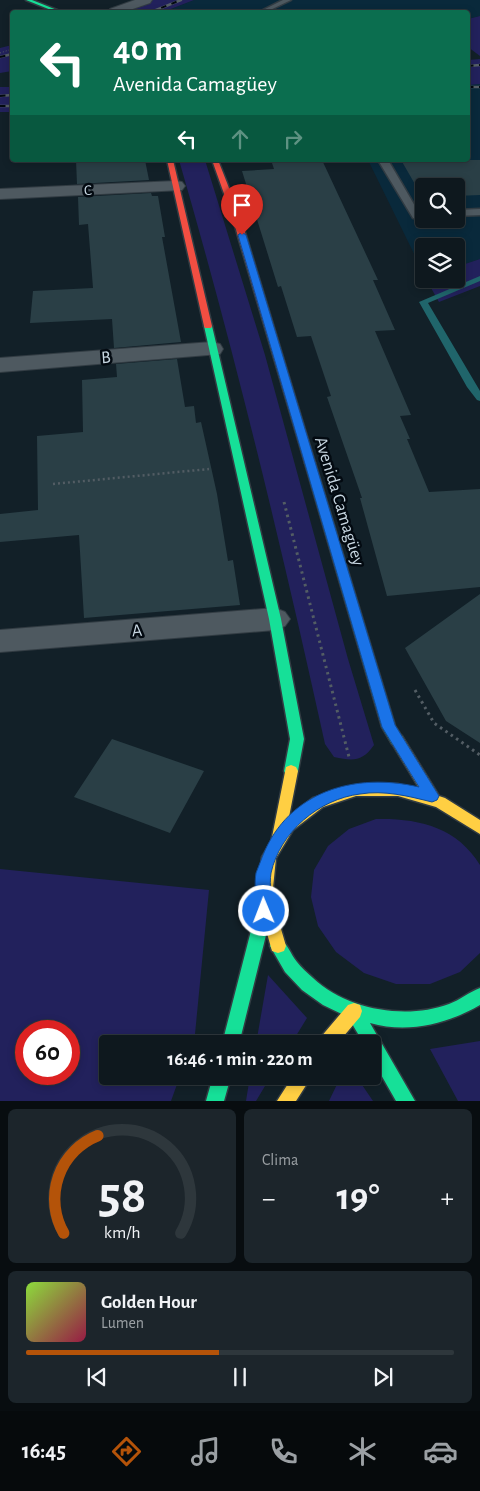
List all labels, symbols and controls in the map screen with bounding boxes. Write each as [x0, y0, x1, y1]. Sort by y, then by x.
icon: left [30, 30, 95, 95]
text: 40 m [113, 32, 182, 67]
text: Avenida Camagüey [113, 73, 277, 95]
icon: left [173, 125, 201, 153]
icon: ahead [226, 125, 254, 153]
icon: right [279, 125, 307, 153]
map controls [415, 178, 465, 288]
button: search [415, 178, 465, 228]
street label: C [84, 183, 93, 198]
pin [221, 184, 263, 235]
icon: arrive [228, 191, 256, 219]
button: layers [415, 238, 465, 288]
street label: B [101, 349, 112, 367]
street label: Avenida Camagüey [311, 435, 367, 568]
street label: A [131, 622, 144, 640]
position arrow [237, 884, 289, 936]
speed limit sign: 60 [15, 1020, 80, 1085]
text: 16:46 · 1 min · 220 m [167, 1050, 313, 1069]
text: Clima [262, 1152, 298, 1168]
text: 58 [98, 1170, 146, 1222]
text: 19° [336, 1179, 380, 1217]
text: − [262, 1185, 275, 1213]
text: + [441, 1185, 454, 1213]
text: km/h [104, 1224, 140, 1242]
text: Golden Hour [101, 1293, 197, 1312]
text: Lumen [101, 1315, 144, 1331]
icon: previous [83, 1363, 111, 1391]
icon: pause [226, 1363, 254, 1391]
icon: next [369, 1363, 397, 1391]
icon: directions [109, 1434, 144, 1469]
icon: music [188, 1434, 223, 1469]
icon: phone [266, 1434, 301, 1469]
icon: climate [345, 1434, 380, 1469]
icon: car [423, 1434, 458, 1469]
text: 16:45 [22, 1440, 66, 1462]

